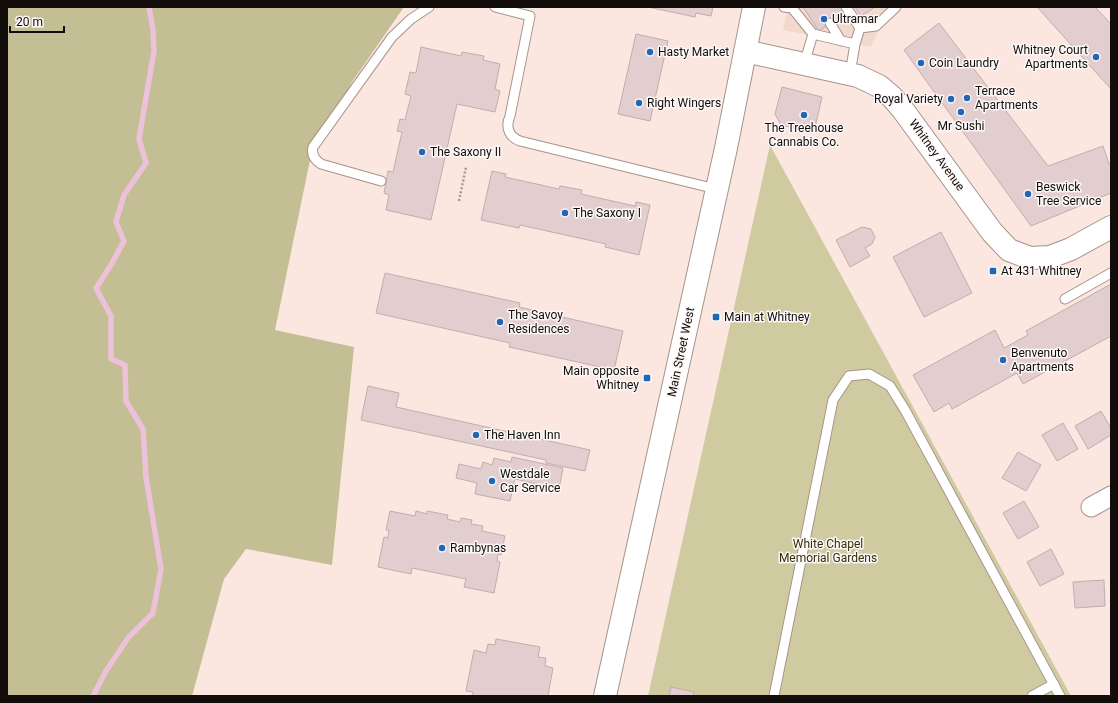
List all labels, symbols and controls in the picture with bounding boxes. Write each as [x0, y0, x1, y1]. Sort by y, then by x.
scale bar [10, 8, 64, 34]
place label: Ultramar [832, 12, 878, 26]
marker: Ultramar [819, 14, 829, 24]
text: 20 m [16, 15, 43, 29]
place label: Whitney Court Apartments [1013, 43, 1088, 71]
place label: Hasty Market [658, 45, 729, 59]
marker: Hasty Market [645, 47, 655, 57]
marker: Whitney Court Apartments [1091, 52, 1101, 62]
place label: Coin Laundry [929, 56, 999, 70]
marker: Coin Laundry [916, 58, 926, 68]
place label: Terrace Apartments [975, 84, 1038, 112]
place label: Royal Variety [874, 92, 943, 106]
marker: Terrace Apartments [962, 93, 972, 103]
marker: Royal Variety [946, 94, 956, 104]
place label: Right Wingers [647, 96, 721, 110]
marker: Right Wingers [634, 98, 644, 108]
marker: Mr Sushi [956, 107, 966, 117]
marker: The Treehouse Cannabis Co. [799, 110, 809, 120]
street label: Whitney Avenue [906, 117, 968, 193]
place label: Mr Sushi [938, 119, 985, 133]
place label: The Treehouse Cannabis Co. [765, 121, 843, 149]
place label: The Saxony II [430, 145, 501, 159]
marker: The Saxony II [417, 147, 427, 157]
place label: Beswick Tree Service [1036, 180, 1101, 208]
marker: Beswick Tree Service [1023, 189, 1033, 199]
place label: The Saxony I [573, 206, 641, 220]
marker: The Saxony I [560, 208, 570, 218]
place label: At 431 Whitney [1001, 264, 1082, 278]
marker: At 431 Whitney [988, 266, 998, 276]
street label: Main Street West [665, 306, 697, 398]
place label: The Savoy Residences [508, 308, 569, 336]
place label: Main at Whitney [724, 310, 810, 324]
marker: Main at Whitney [711, 312, 721, 322]
marker: The Savoy Residences [495, 317, 505, 327]
place label: Benvenuto Apartments [1011, 346, 1074, 374]
marker: Benvenuto Apartments [998, 355, 1008, 365]
place label: Main opposite Whitney [563, 364, 639, 392]
marker: Main opposite Whitney [642, 373, 652, 383]
place label: The Haven Inn [484, 428, 560, 442]
marker: The Haven Inn [471, 430, 481, 440]
place label: Westdale Car Service [500, 467, 560, 495]
marker: Westdale Car Service [487, 476, 497, 486]
park label: White Chapel Memorial Gardens [779, 537, 877, 565]
place label: Rambynas [450, 541, 506, 555]
marker: Rambynas [437, 543, 447, 553]

